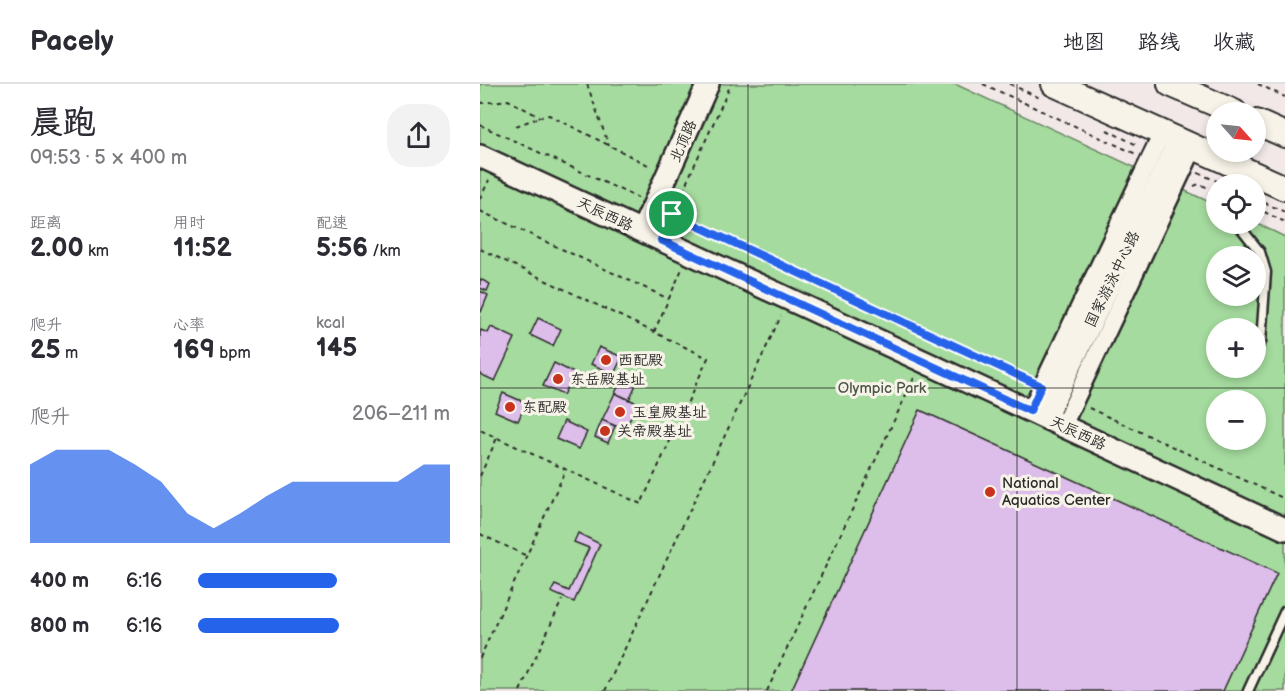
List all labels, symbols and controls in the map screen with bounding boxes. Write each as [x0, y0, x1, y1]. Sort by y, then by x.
text: Pacely [30, 25, 114, 58]
text: 地图 [1063, 30, 1105, 55]
text: 路线 [1138, 30, 1180, 55]
text: 收藏 [1213, 30, 1255, 55]
north arrow [1206, 102, 1266, 162]
map controls [1206, 102, 1266, 450]
text: 晨跑 [30, 103, 96, 143]
button: share [387, 104, 450, 167]
street label: 北顶路 [666, 117, 701, 166]
text: 09:53 · 5 × 400 m [30, 146, 187, 170]
button: locate [1206, 174, 1266, 234]
pin [646, 188, 697, 239]
street label: 天辰西路 [574, 193, 636, 236]
icon: arrive [655, 197, 688, 230]
text: 距离 [30, 214, 62, 233]
text: 用时 [173, 214, 205, 233]
text: 配速 [316, 214, 348, 233]
street label: 国家游泳中心路 [1081, 228, 1144, 331]
text: 2.00 [30, 233, 84, 264]
text: 11:52 [173, 233, 232, 264]
text: 5:56 [316, 233, 368, 264]
text: km [84, 242, 109, 261]
text: /km [368, 242, 401, 261]
button: layers [1206, 246, 1266, 306]
text: kcal [316, 314, 345, 333]
text: 爬升 [30, 316, 62, 335]
text: 心率 [173, 316, 205, 335]
button: + [1206, 318, 1266, 378]
text: 145 [316, 333, 357, 364]
text: 25 [30, 335, 61, 366]
text: 169 [173, 335, 215, 366]
text: m [61, 344, 78, 363]
text: bpm [215, 344, 251, 363]
place label: 西配殿 [618, 351, 663, 370]
marker: 西配殿 [599, 353, 613, 367]
place label: 东岳殿基址 [570, 370, 645, 389]
marker: 东岳殿基址 [551, 372, 565, 386]
park label: Olympic Park [838, 379, 927, 398]
button: − [1206, 390, 1266, 450]
place label: 东配殿 [522, 398, 567, 417]
marker: 东配殿 [503, 400, 517, 414]
text: 206–211 m [352, 402, 450, 426]
place label: 玉皇殿基址 [632, 403, 707, 422]
text: 爬升 [30, 405, 70, 429]
marker: 玉皇殿基址 [613, 405, 627, 419]
street label: 天辰西路 [1047, 412, 1109, 455]
place label: 关帝殿基址 [617, 422, 692, 441]
marker: 关帝殿基址 [598, 424, 612, 438]
place label: National Aquatics Center [1002, 474, 1111, 510]
marker: National Aquatics Center [983, 485, 997, 499]
text: 400 m [30, 569, 89, 593]
text: 6:16 [126, 569, 162, 593]
text: 800 m [30, 614, 89, 638]
text: 6:16 [126, 614, 162, 638]

